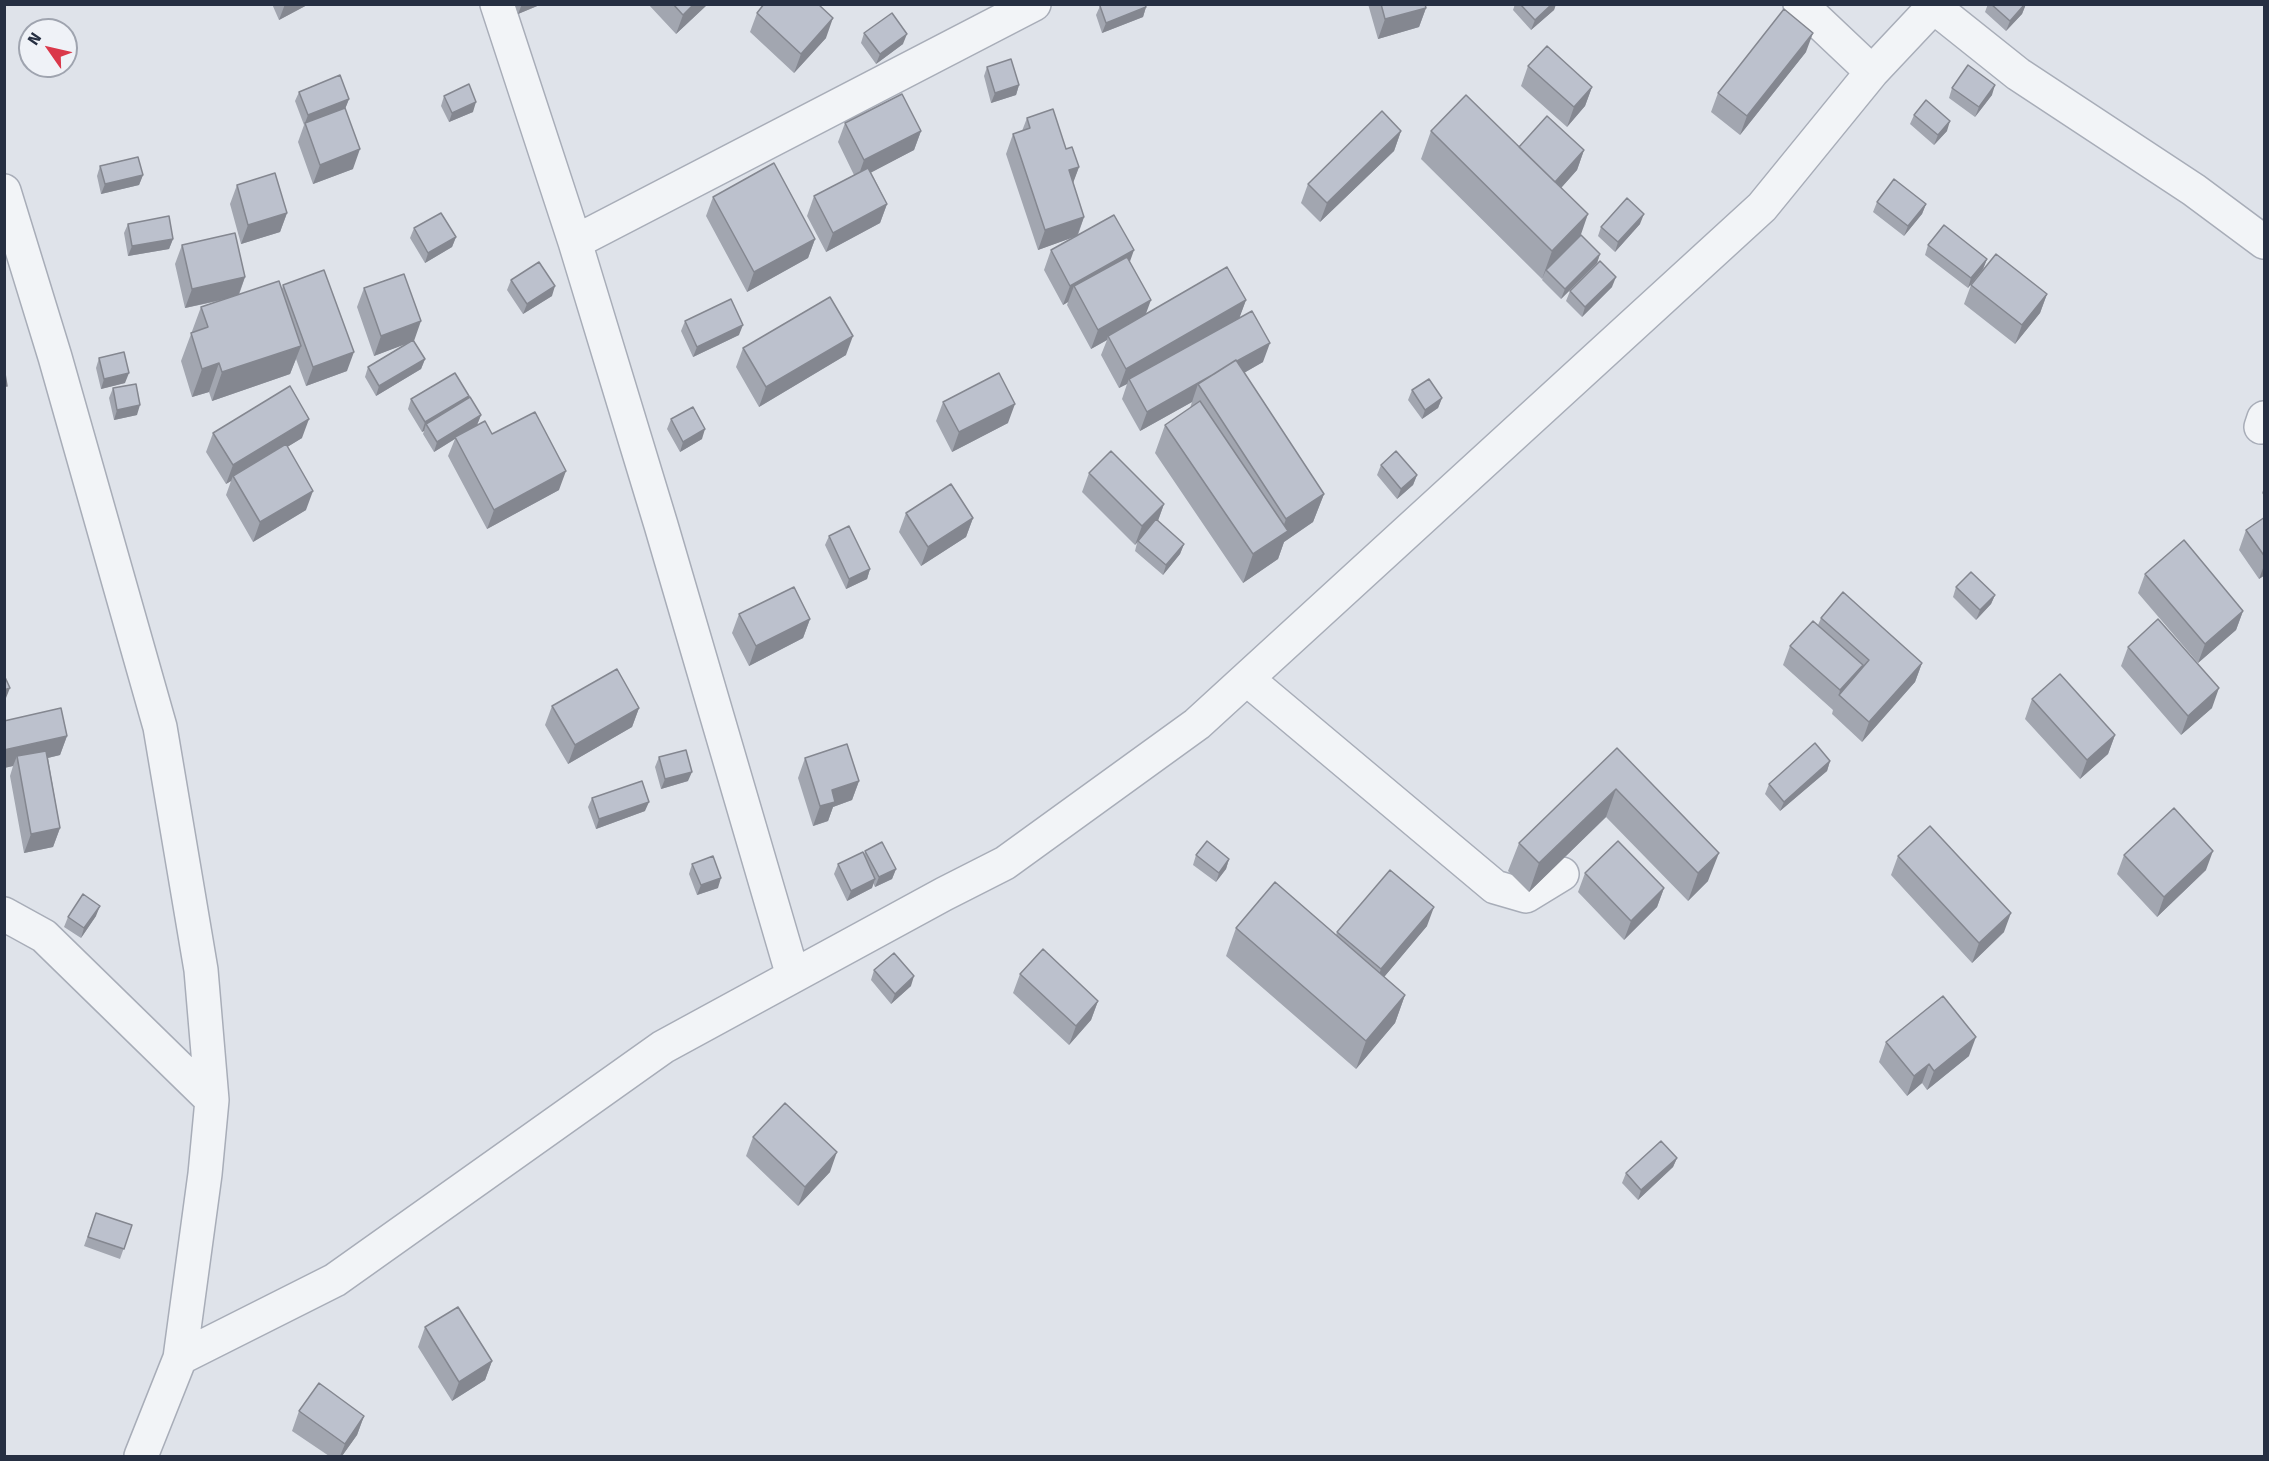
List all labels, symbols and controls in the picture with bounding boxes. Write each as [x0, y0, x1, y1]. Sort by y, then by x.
north arrow [18, 18, 78, 78]
text: N [23, 29, 45, 48]

